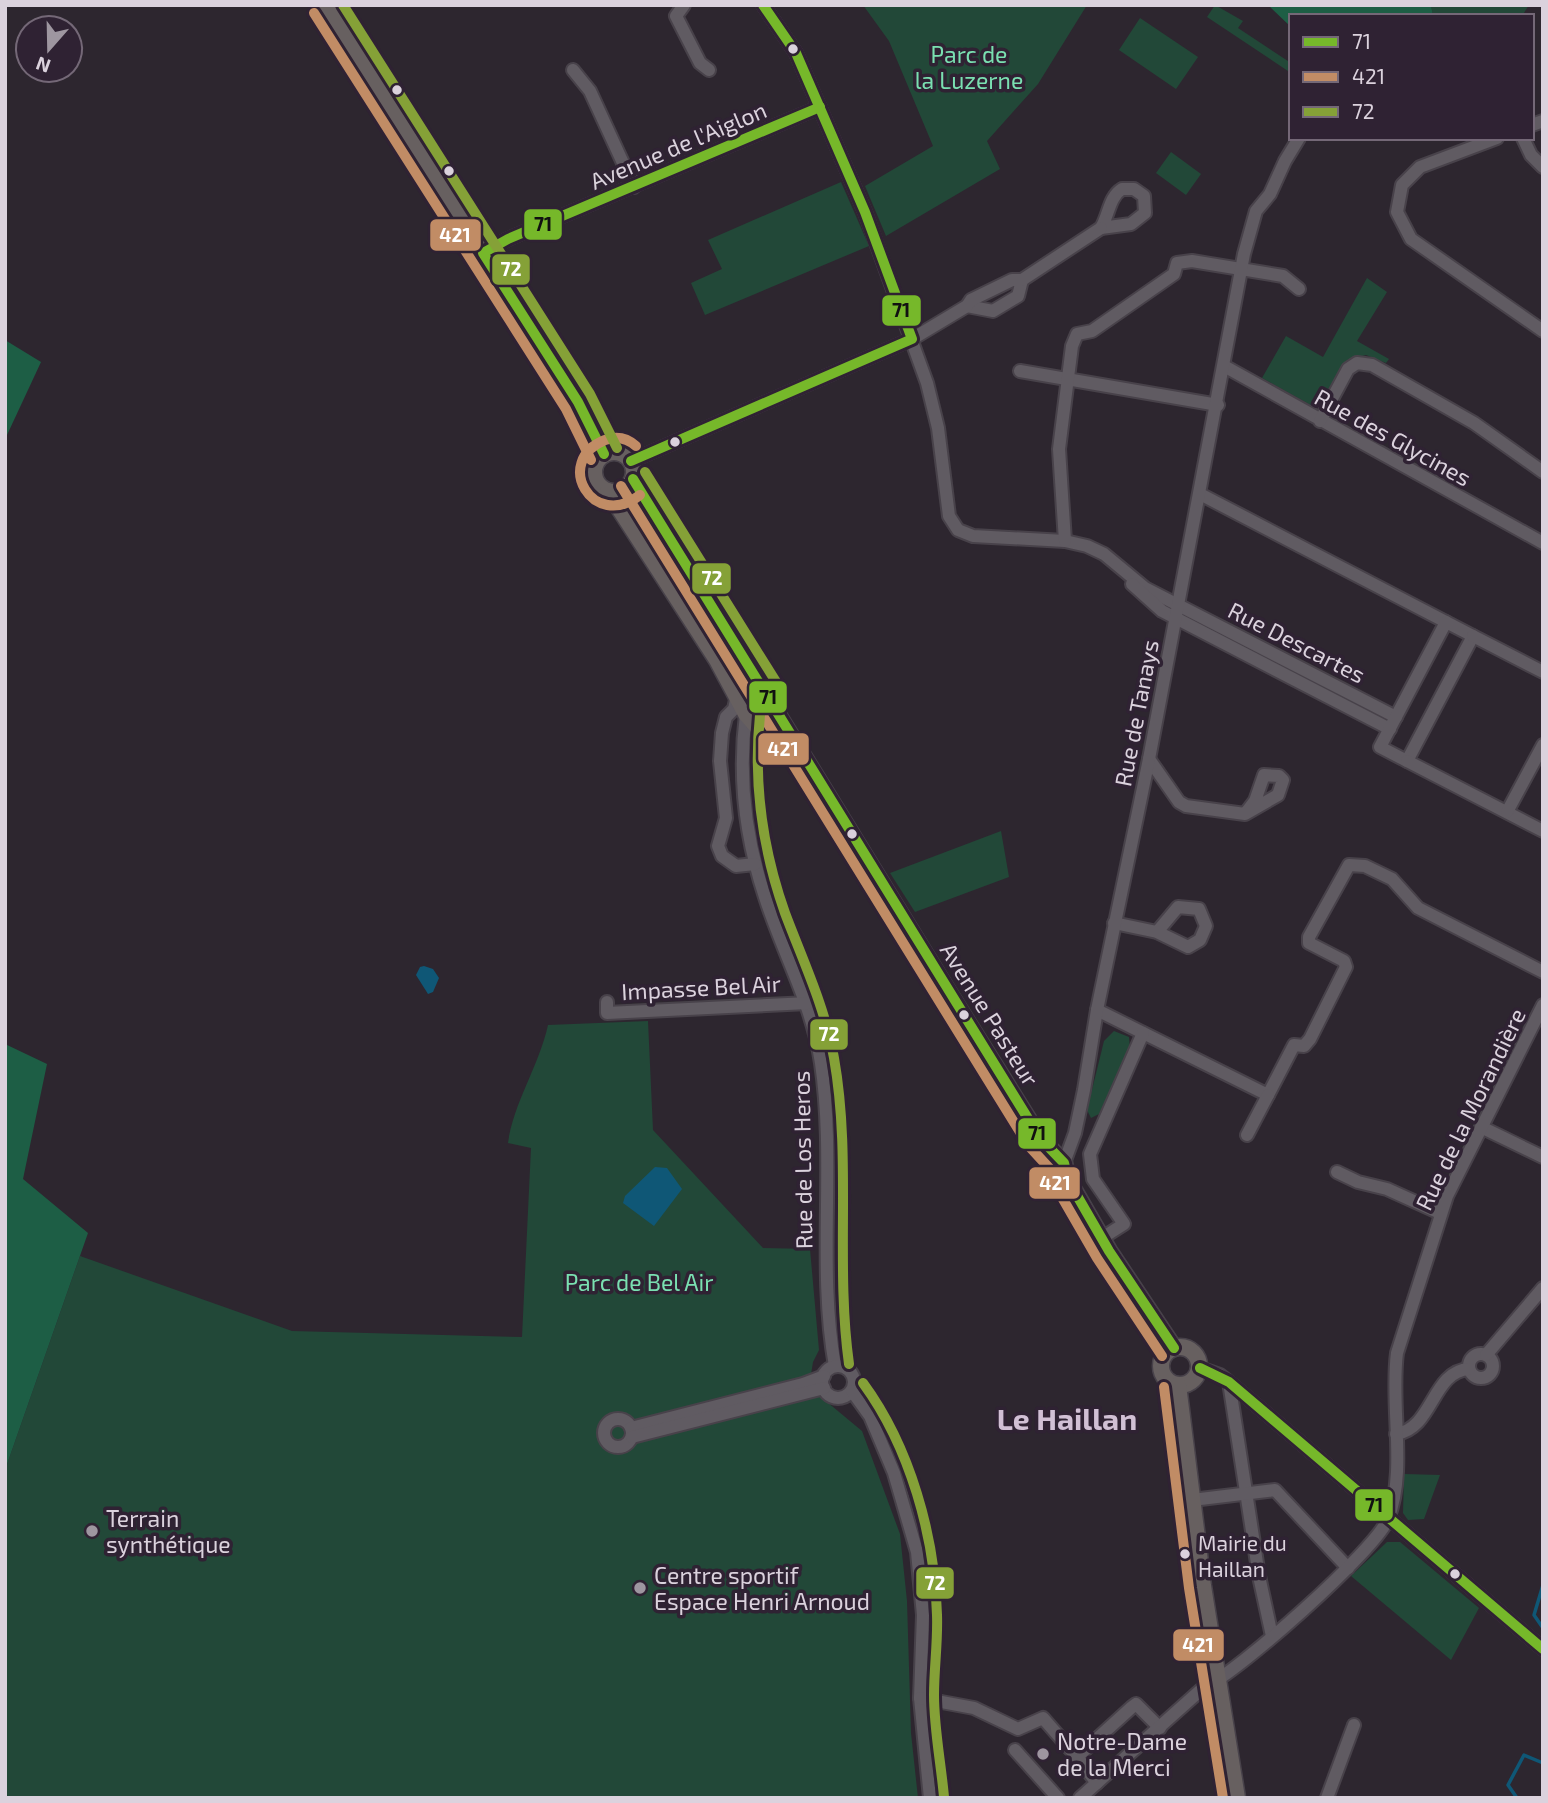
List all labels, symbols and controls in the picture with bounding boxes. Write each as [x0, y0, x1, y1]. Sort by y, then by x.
north arrow [14, 14, 84, 84]
legend [1289, 14, 1534, 140]
text: 71 [1352, 28, 1371, 53]
park label: Parc de la Luzerne [915, 40, 1023, 94]
unlabelled marker [786, 42, 800, 56]
text: N [33, 52, 53, 79]
text: 421 [1352, 63, 1385, 88]
unlabelled marker [390, 83, 404, 97]
street label: Avenue de l'Aiglon [585, 95, 771, 195]
text: 72 [1352, 98, 1375, 123]
unlabelled marker [442, 164, 456, 178]
line badge: 71 [523, 208, 563, 241]
text: 71 [534, 212, 552, 235]
line badge: 421 [429, 218, 482, 252]
text: 421 [439, 223, 471, 246]
line badge: 72 [491, 253, 531, 286]
text: 72 [500, 257, 522, 280]
line badge: 71 [881, 294, 922, 327]
text: 71 [892, 298, 910, 321]
street label: Rue des Glycines [1310, 383, 1476, 491]
unlabelled marker [668, 435, 682, 449]
line badge: 72 [691, 562, 732, 595]
text: 72 [701, 566, 723, 589]
street label: Rue Descartes [1224, 595, 1370, 689]
street label: Rue de Tanays [1108, 637, 1164, 789]
line badge: 71 [748, 680, 788, 714]
text: 71 [759, 685, 777, 708]
line badge: 421 [757, 732, 810, 766]
text: 421 [767, 737, 799, 760]
unlabelled marker [845, 827, 859, 841]
street label: Avenue Pasteur [935, 937, 1045, 1091]
street label: Impasse Bel Air [621, 969, 781, 1005]
street label: Rue de la Morandière [1409, 1004, 1531, 1214]
unlabelled marker [957, 1008, 971, 1022]
line badge: 72 [809, 1018, 849, 1051]
text: 72 [818, 1022, 840, 1045]
street label: Rue de Los Heros [786, 1071, 818, 1249]
line badge: 71 [1017, 1117, 1057, 1150]
text: 71 [1028, 1121, 1046, 1144]
line badge: 421 [1028, 1166, 1081, 1200]
text: 421 [1039, 1171, 1071, 1194]
park label: Parc de Bel Air [565, 1268, 713, 1296]
district label: Le Haillan [997, 1400, 1137, 1436]
line badge: 71 [1354, 1488, 1394, 1522]
text: 71 [1365, 1493, 1383, 1516]
place label: Terrain synthétique [106, 1504, 231, 1558]
marker: Terrain synthétique [84, 1523, 100, 1539]
place label: Mairie du Haillan [1198, 1530, 1287, 1581]
marker: Mairie du Haillan [1178, 1547, 1192, 1561]
place label: Centre sportif Espace Henri Arnoud [654, 1561, 870, 1615]
line badge: 72 [915, 1566, 955, 1600]
unlabelled marker [1448, 1567, 1462, 1581]
text: 72 [924, 1571, 946, 1594]
marker: Centre sportif Espace Henri Arnoud [632, 1580, 648, 1596]
line badge: 421 [1172, 1628, 1225, 1662]
text: 421 [1182, 1633, 1214, 1656]
place label: Notre-Dame de la Merci [1057, 1727, 1187, 1781]
marker: Notre-Dame de la Merci [1035, 1746, 1051, 1762]

